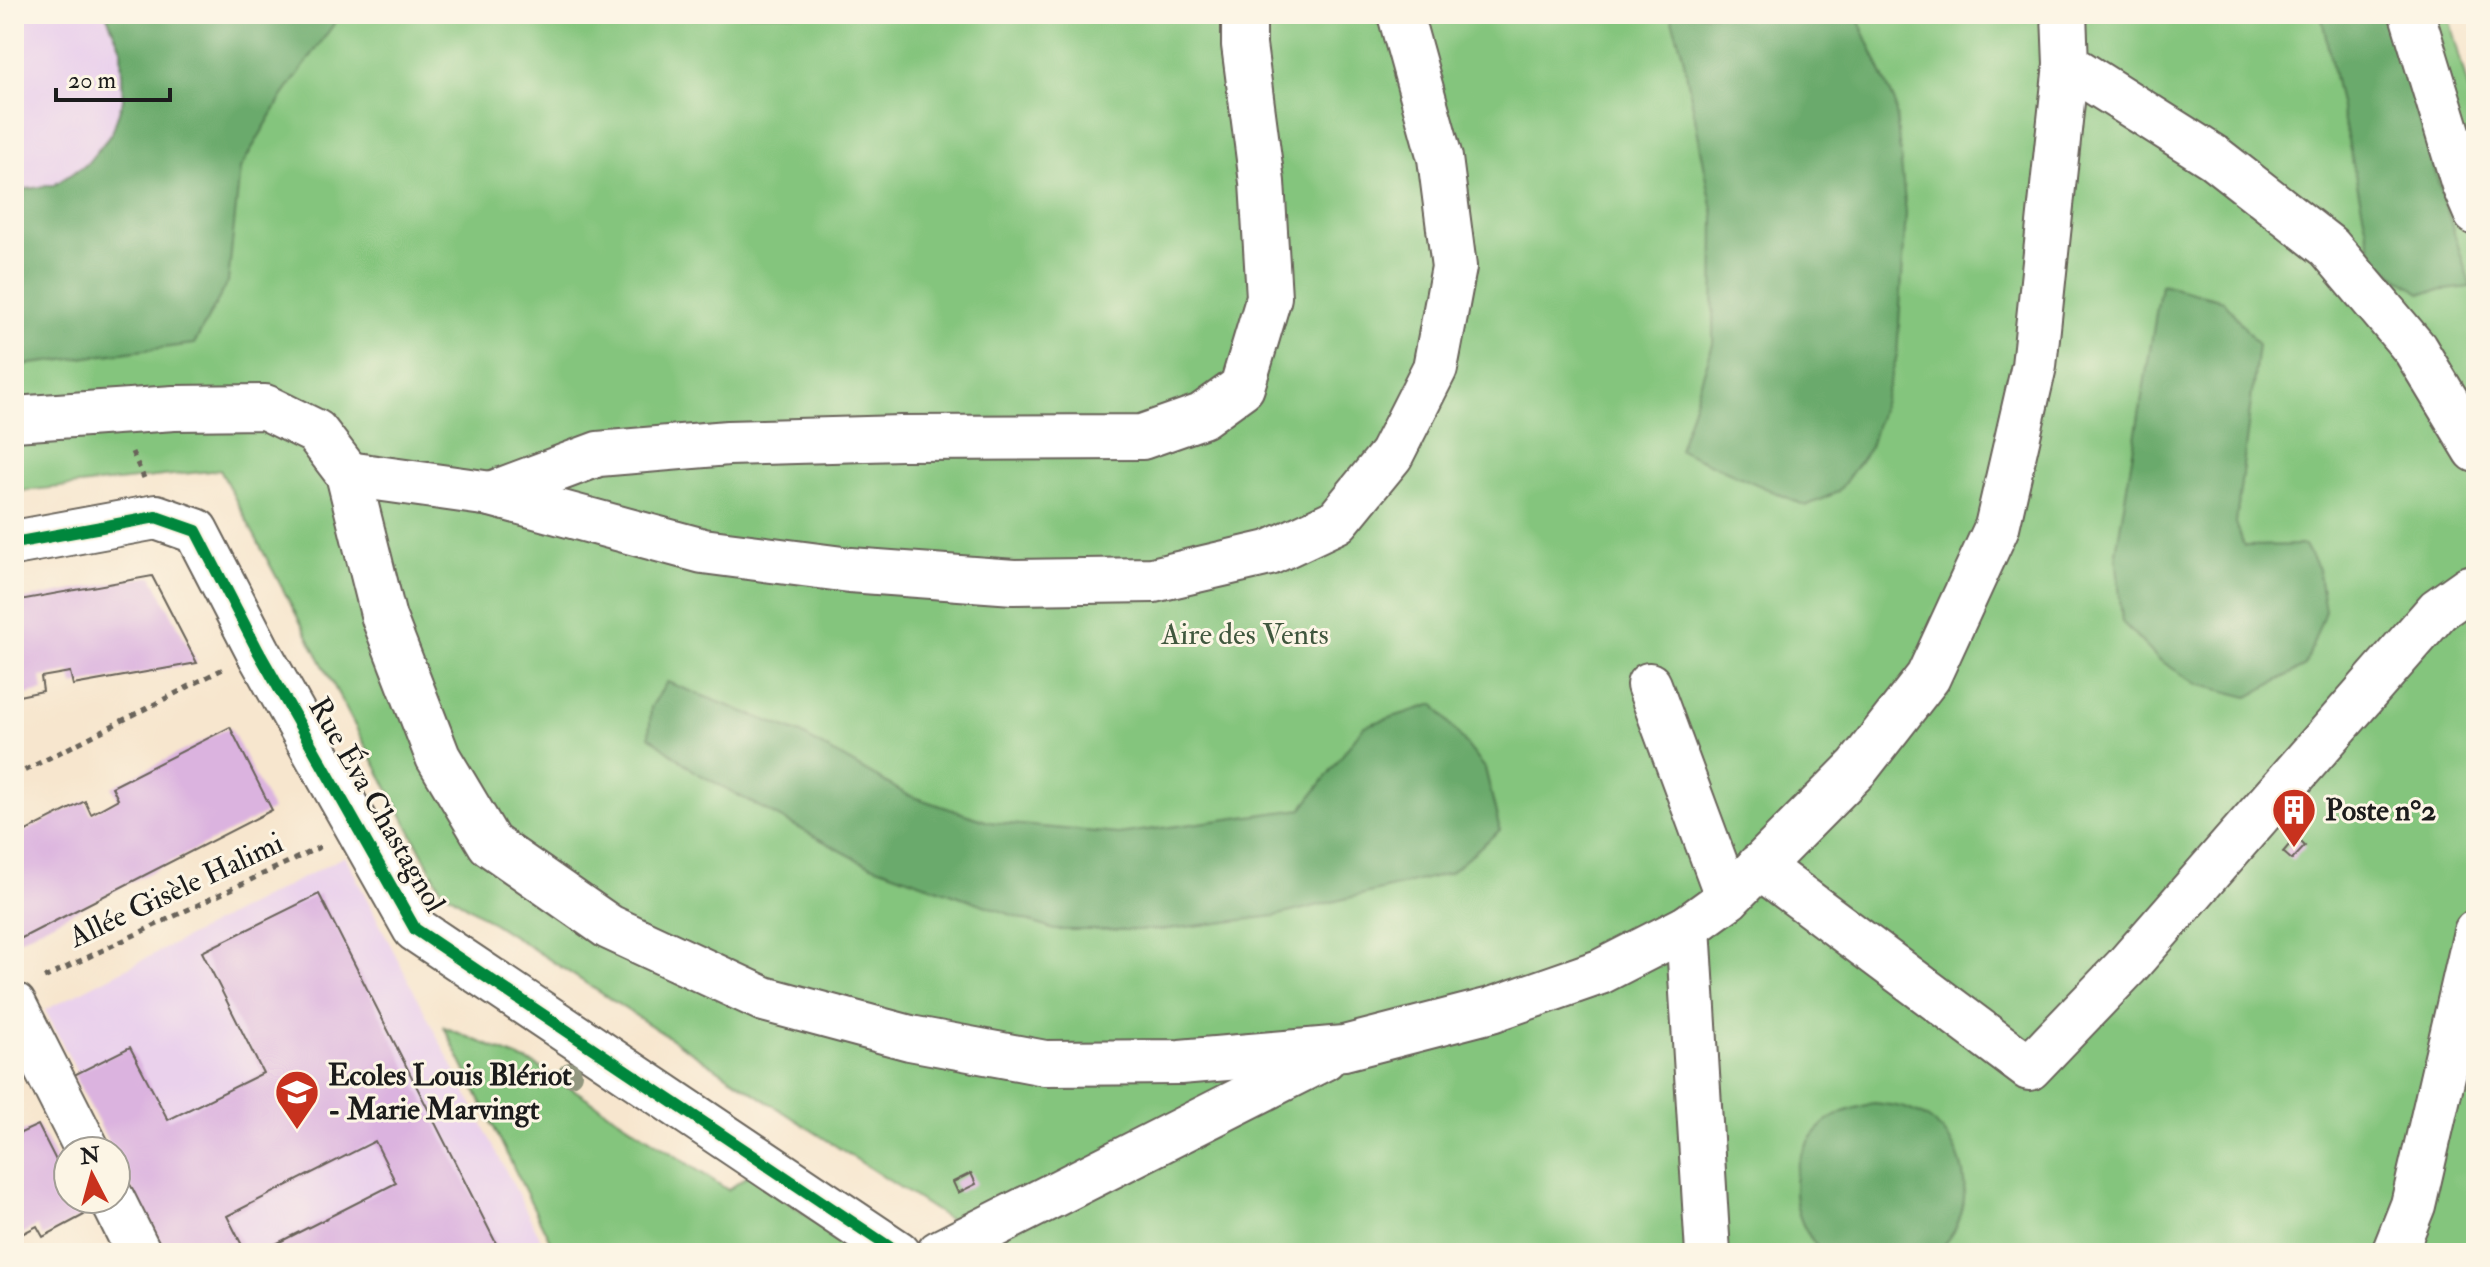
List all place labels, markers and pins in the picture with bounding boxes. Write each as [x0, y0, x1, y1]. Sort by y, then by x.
building icon: Poste n°2 [2270, 786, 2318, 849]
place label: Poste n°2 [2325, 792, 2436, 829]
place label: Ecoles Louis Blériot - Marie Marvingt [328, 1057, 572, 1128]
school or university icon: Ecoles Louis Blériot - Marie Marvingt [273, 1068, 321, 1131]

